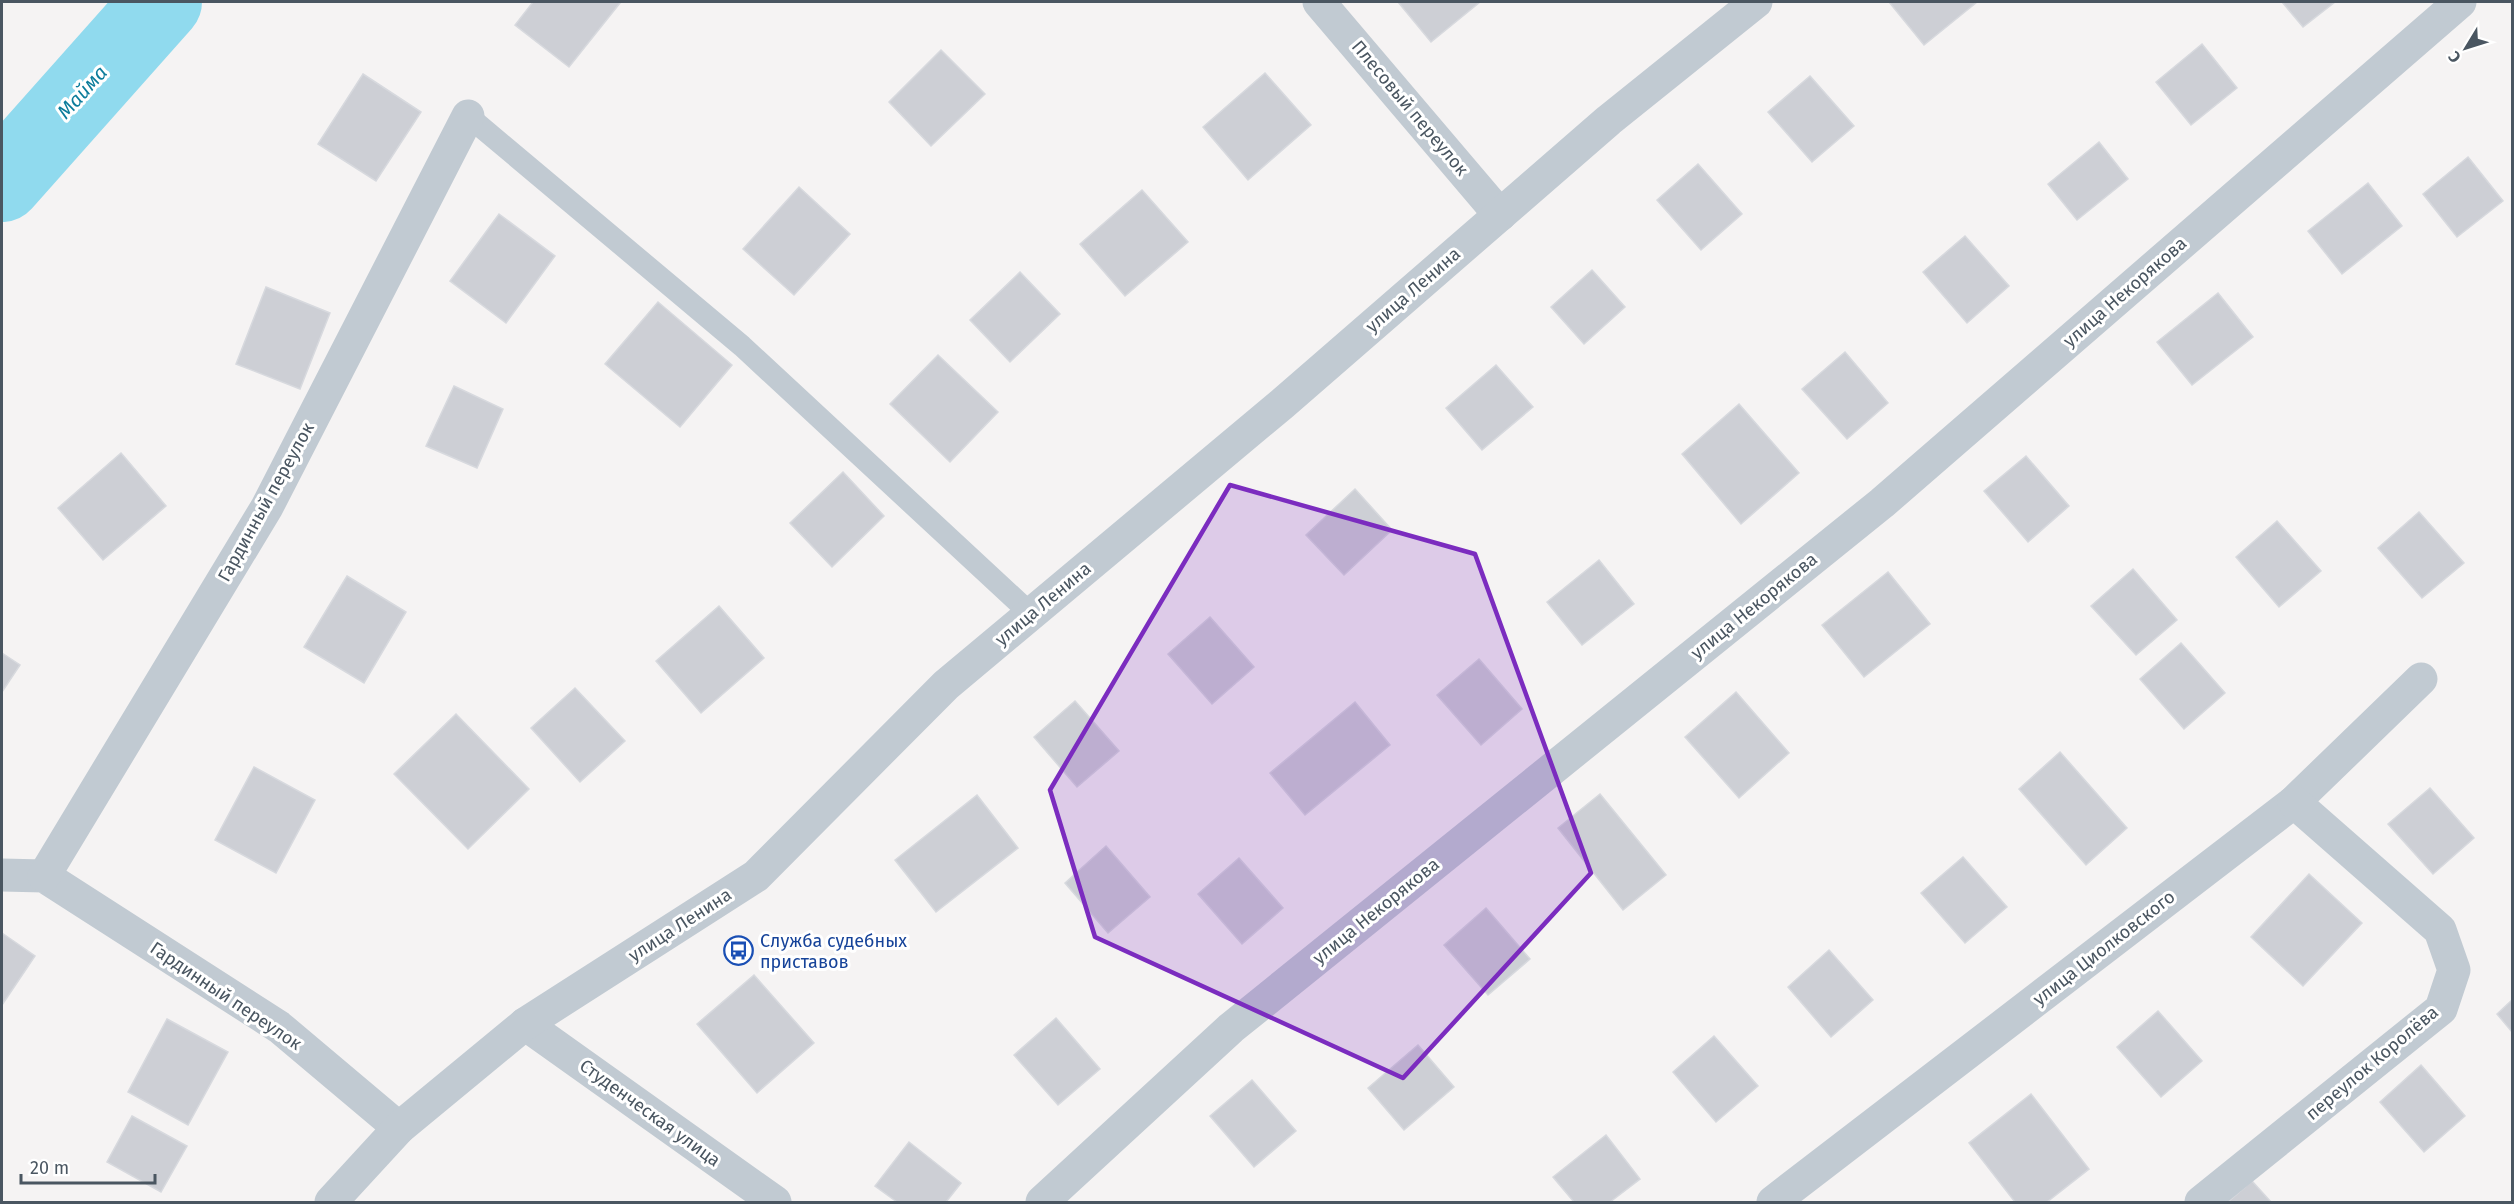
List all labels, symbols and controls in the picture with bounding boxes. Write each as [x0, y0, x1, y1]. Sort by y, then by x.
north arrow [2436, 18, 2496, 78]
street label: Плесовый переулок [1347, 36, 1473, 181]
text: С [2444, 47, 2465, 66]
water label: Майма [52, 61, 112, 123]
street label: улица Некорякова [2059, 232, 2191, 352]
street label: улица Ленина [1361, 243, 1465, 337]
street label: Гардинный переулок [213, 418, 319, 585]
street label: улица Некорякова [1686, 548, 1822, 664]
street label: улица Ленина [991, 557, 1095, 651]
street label: улица Некорякова [1308, 853, 1444, 969]
street label: улица Ленина [624, 883, 736, 967]
street label: улица Циолковского [2029, 886, 2179, 1010]
place label: Служба судебных приставов [760, 930, 907, 973]
bus stop icon: Служба судебных приставов [723, 935, 755, 967]
street label: Гардинный переулок [146, 937, 307, 1055]
street label: переулок Королёва [2301, 1001, 2443, 1125]
street label: Студенческая улица [575, 1055, 725, 1171]
scale bar [21, 1147, 154, 1185]
text: 20 m [30, 1157, 69, 1179]

